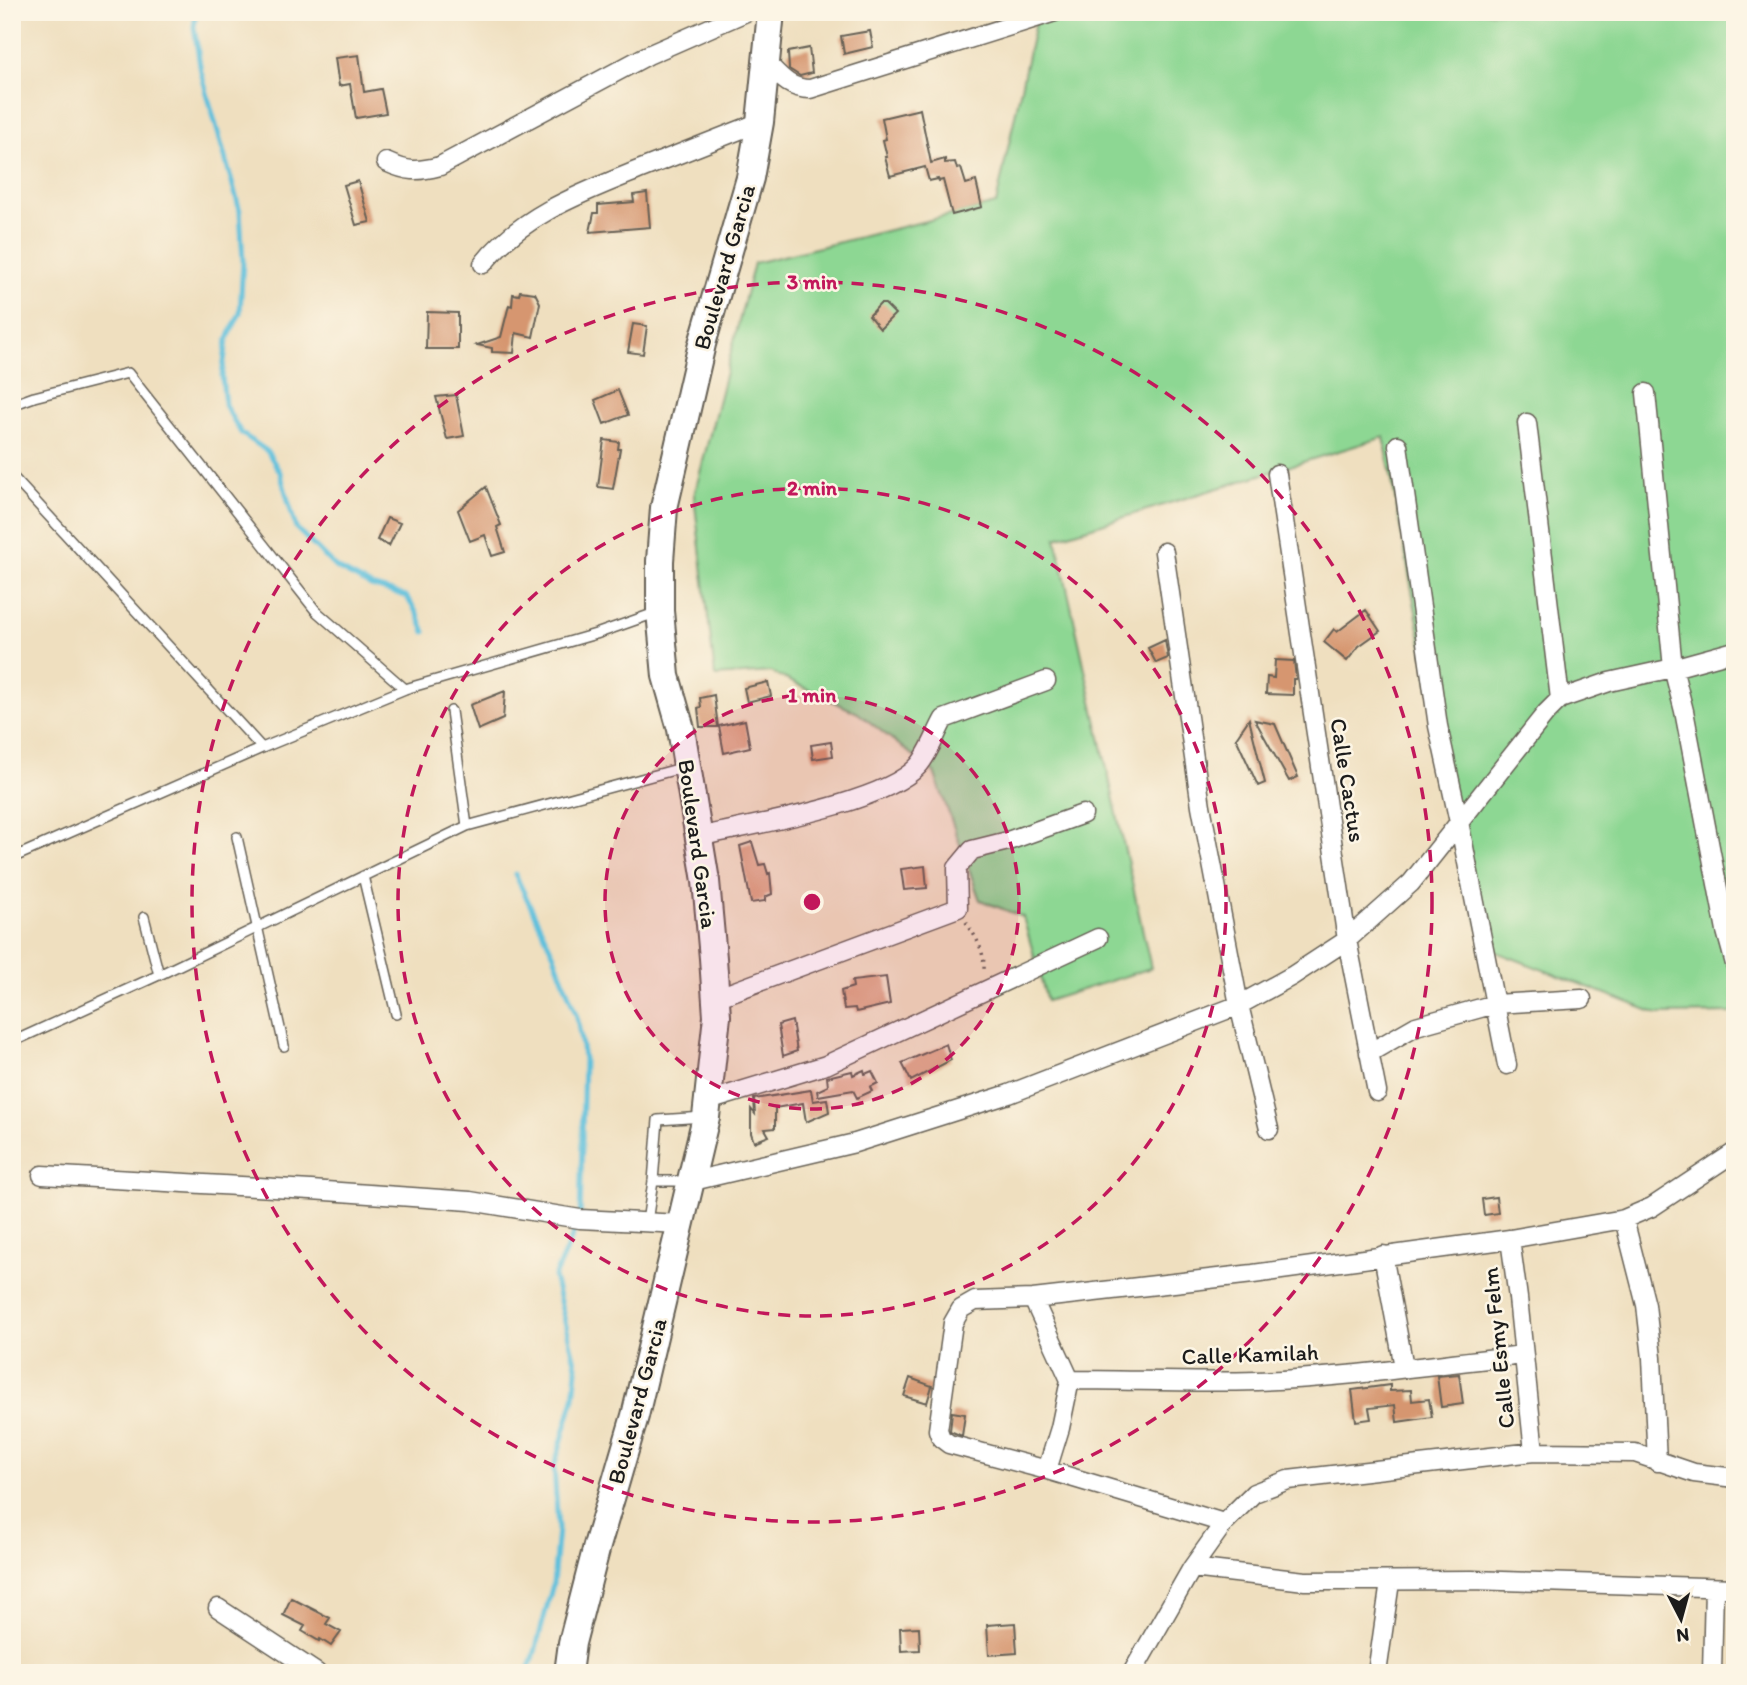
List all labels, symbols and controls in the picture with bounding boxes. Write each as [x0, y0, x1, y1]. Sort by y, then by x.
street label: Boulevard Garcia [687, 181, 761, 353]
text: 3 min [787, 269, 838, 294]
text: 2 min [787, 475, 838, 500]
text: 1 min [788, 682, 837, 707]
street label: Calle Cactus [1324, 716, 1372, 844]
street label: Boulevard Garcia [672, 757, 724, 931]
centre of rings [800, 890, 824, 914]
street label: Calle Esmy Felm [1476, 1266, 1520, 1430]
street label: Boulevard Garcia [601, 1315, 673, 1487]
street label: Calle Kamilah [1181, 1338, 1319, 1370]
north arrow [1646, 1584, 1716, 1654]
text: N [1675, 1623, 1690, 1648]

